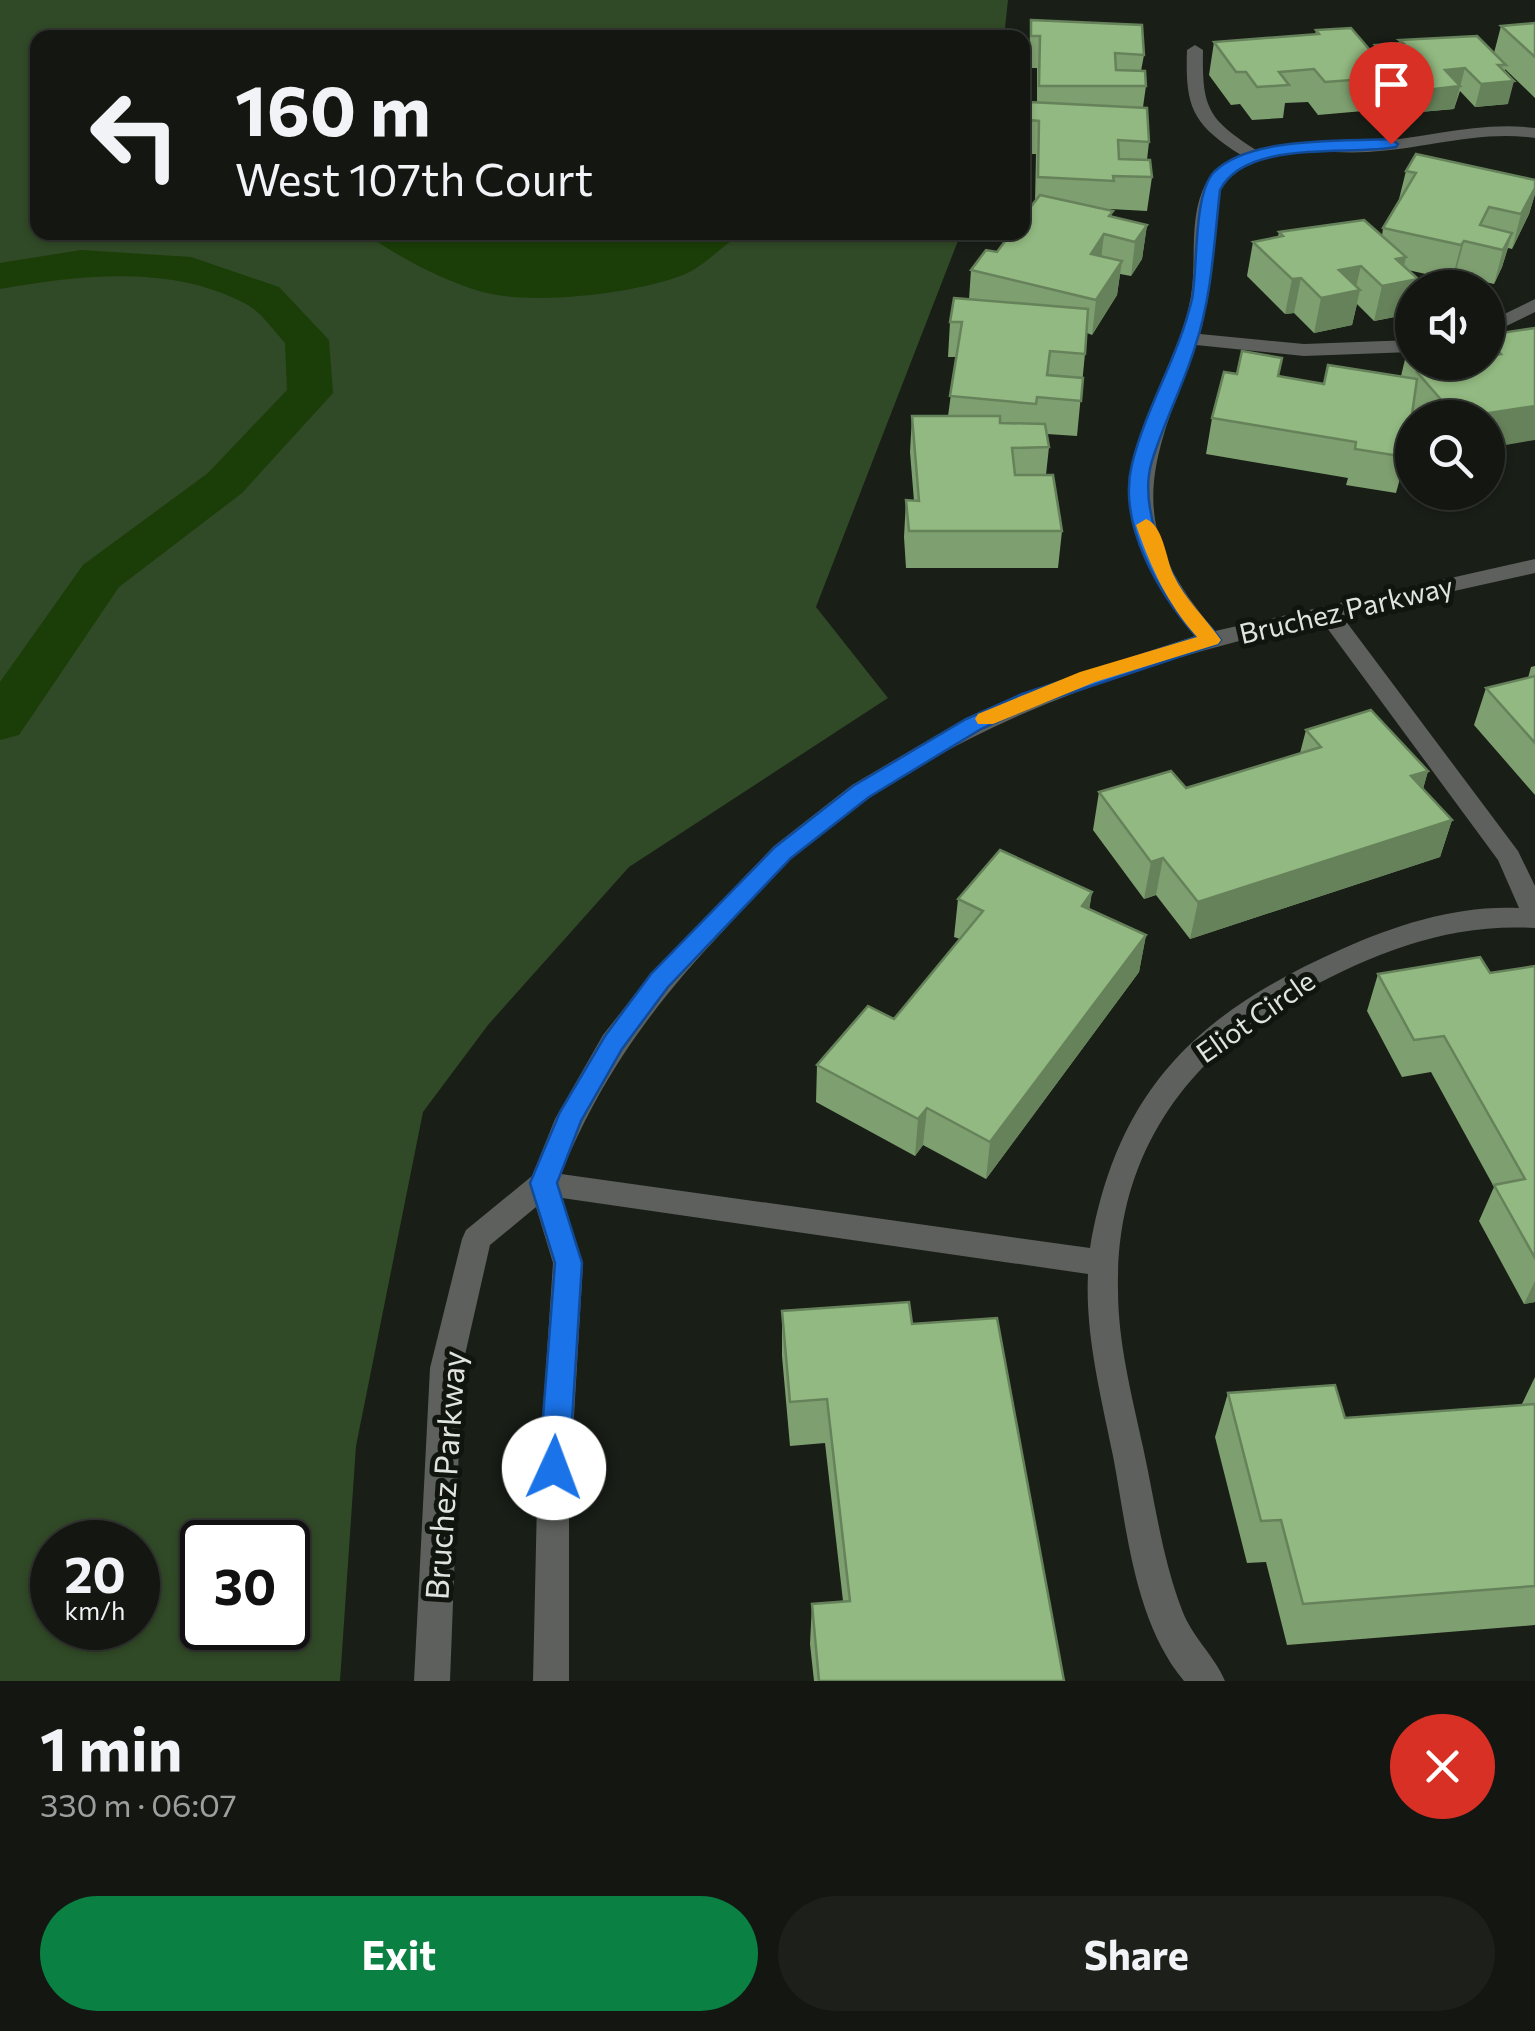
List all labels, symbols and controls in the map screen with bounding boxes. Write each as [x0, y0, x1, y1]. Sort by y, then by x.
pin [1349, 42, 1434, 145]
icon: arrive [1364, 57, 1419, 112]
text: 160 m [235, 65, 431, 150]
icon: left [70, 70, 200, 200]
text: West 107th Court [235, 150, 593, 205]
map controls [1395, 270, 1505, 510]
button: sound [1395, 270, 1505, 380]
button: search [1395, 400, 1505, 510]
street label: Bruchez Parkway [1236, 568, 1456, 650]
street label: Eliot Circle [1189, 963, 1321, 1069]
street label: Bruchez Parkway [415, 1349, 473, 1601]
position arrow [502, 1416, 606, 1520]
speed limit sign: 30 [180, 1520, 310, 1650]
text: 20 [64, 1542, 126, 1603]
text: km/h [65, 1595, 125, 1625]
text: 1 min [40, 1710, 182, 1783]
button: close [1390, 1714, 1495, 1819]
text: 330 m · 06:07 [40, 1784, 237, 1824]
button: Exit [40, 1896, 758, 2011]
button: Share [778, 1896, 1495, 2011]

